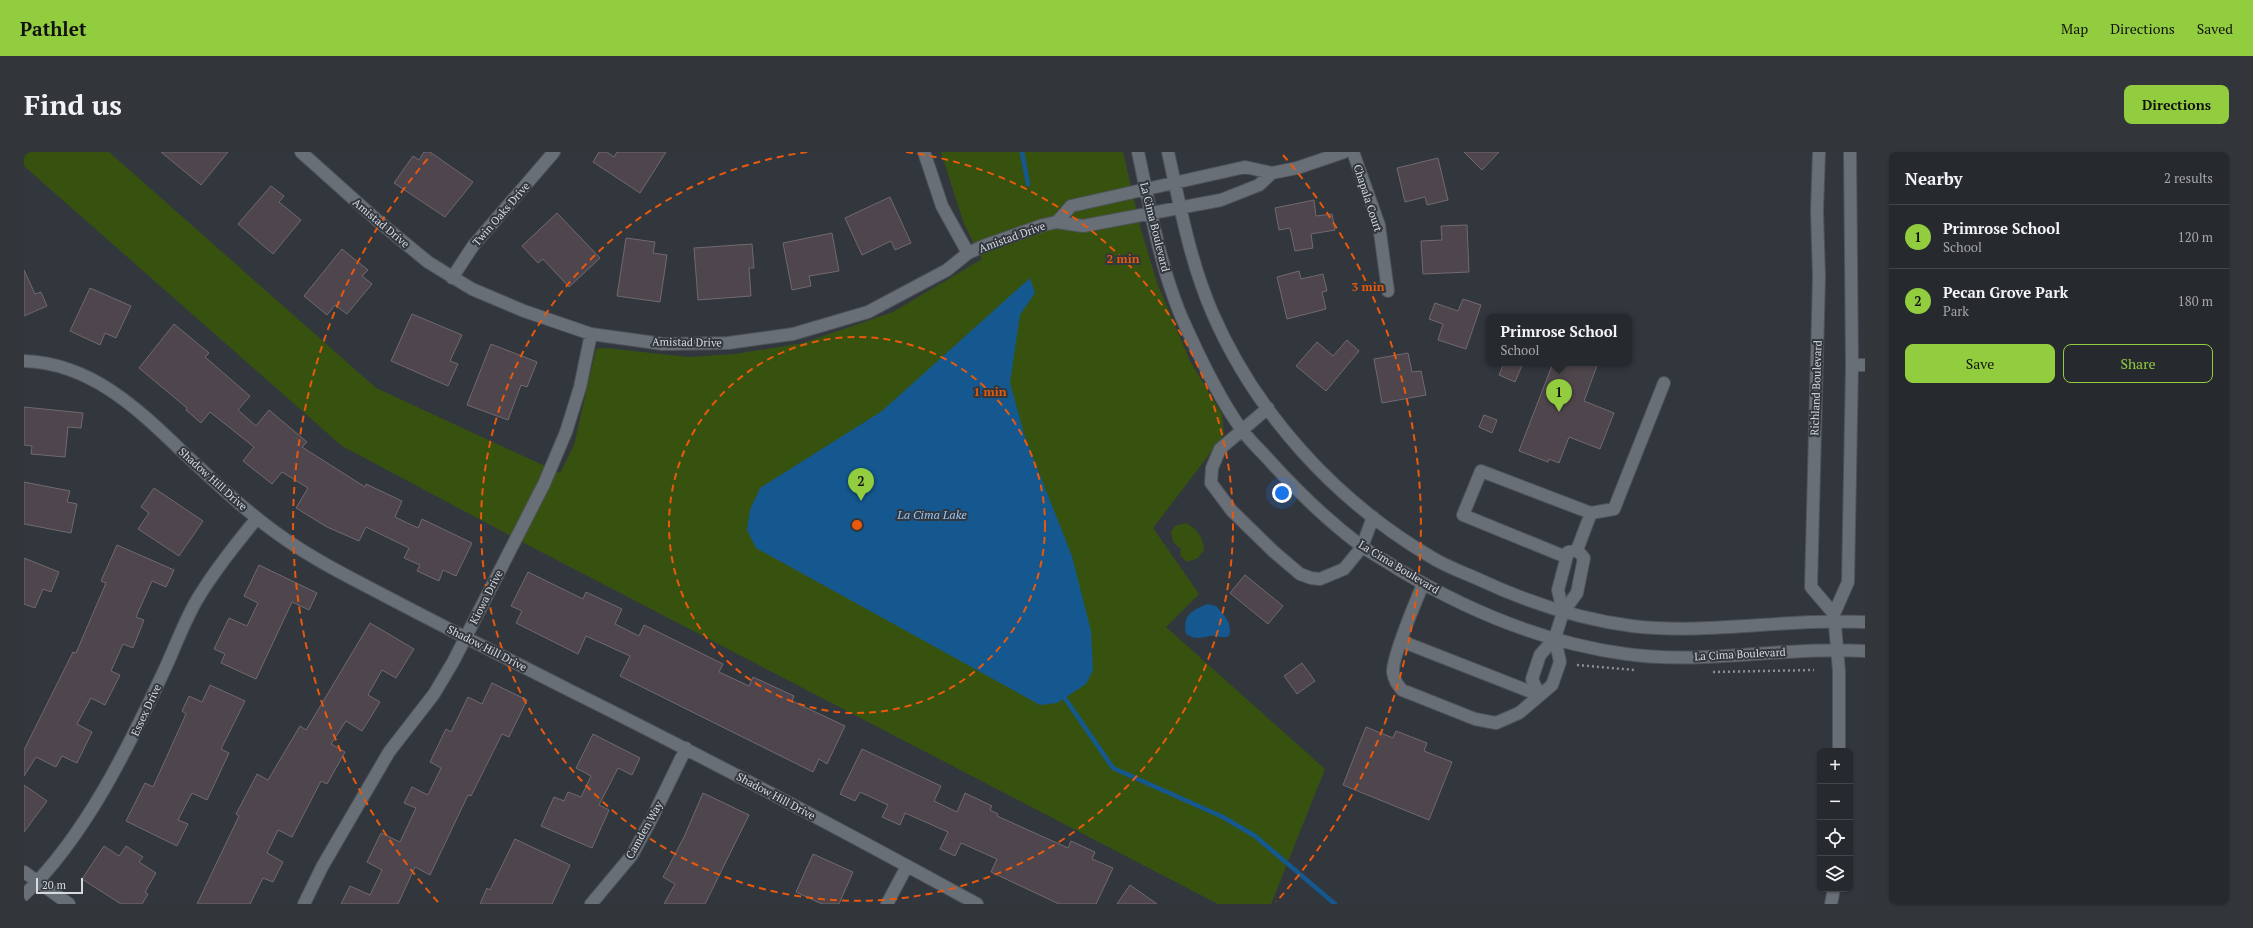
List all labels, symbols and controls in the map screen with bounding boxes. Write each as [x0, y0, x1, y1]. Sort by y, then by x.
text: Pathlet [20, 16, 86, 41]
text: Map [2061, 19, 2088, 38]
text: Directions [2110, 19, 2175, 38]
text: Saved [2197, 19, 2233, 38]
button: Directions [2124, 85, 2229, 124]
text: Find us [24, 86, 122, 123]
street label: Chapala Court [1351, 163, 1385, 233]
text: Nearby [1905, 167, 1963, 190]
text: 2 results [2164, 169, 2213, 187]
street label: Twin Oaks Drive [469, 179, 533, 249]
street label: La Cima Boulevard [1137, 181, 1173, 273]
street label: Amistad Drive [350, 195, 413, 251]
street label: Amistad Drive [977, 218, 1048, 256]
text: Primrose School [1943, 218, 2060, 238]
text: 1 [1914, 228, 1922, 246]
text: 120 m [2178, 228, 2213, 246]
text: School [1943, 238, 1982, 256]
text: 2 min [1107, 251, 1140, 266]
text: 3 min [1352, 279, 1385, 294]
text: Pecan Grove Park [1943, 282, 2068, 302]
text: 2 [1914, 292, 1922, 310]
text: 180 m [2178, 292, 2213, 310]
text: Park [1943, 302, 1969, 320]
popup [1486, 314, 1632, 366]
text: Primrose School [1500, 321, 1618, 341]
street label: Amistad Drive [652, 334, 722, 350]
street label: Richland Boulevard [1807, 340, 1825, 436]
text: School [1500, 341, 1539, 359]
button: Save [1905, 344, 2055, 383]
button: Share [2063, 344, 2213, 383]
pin: 1 [1546, 379, 1572, 412]
text: 1 min [974, 384, 1007, 399]
street label: Shadow Hill Drive [176, 445, 251, 514]
pin: 2 [848, 468, 874, 501]
your location [1272, 483, 1292, 503]
water label: La Cima Lake [896, 507, 967, 522]
centre of rings [850, 518, 864, 532]
street label: La Cima Boulevard [1356, 537, 1442, 597]
street label: Kiowa Drive [466, 567, 506, 626]
street label: Shadow Hill Drive [445, 622, 530, 674]
street label: La Cima Boulevard [1694, 645, 1786, 663]
street label: Essex Drive [128, 681, 164, 738]
map controls [1817, 748, 1853, 892]
button: + [1817, 748, 1853, 784]
street label: Shadow Hill Drive [734, 769, 818, 823]
button: − [1817, 784, 1853, 820]
street label: Camden Way [622, 798, 666, 861]
button: locate [1817, 820, 1853, 856]
button: layers [1817, 856, 1853, 892]
scale bar [36, 876, 83, 895]
text: 20 m [42, 878, 66, 892]

